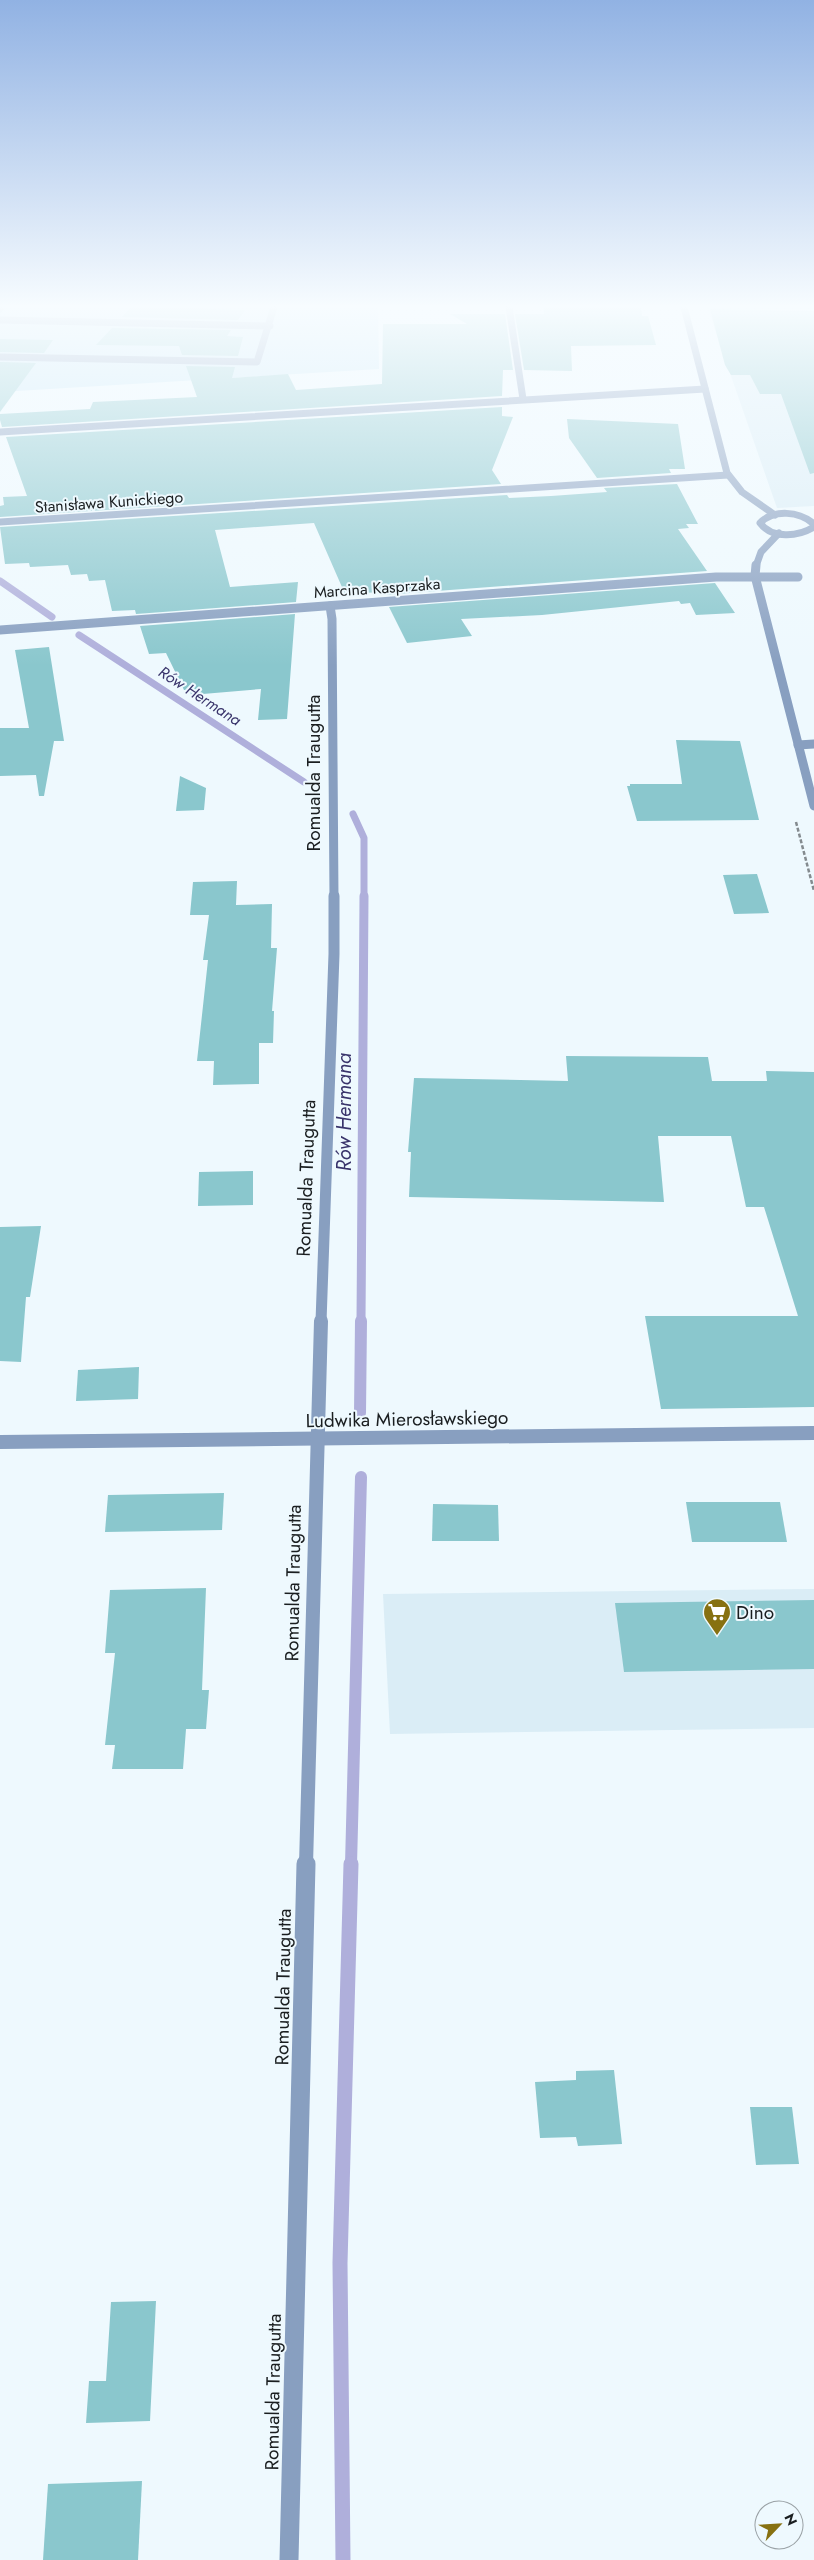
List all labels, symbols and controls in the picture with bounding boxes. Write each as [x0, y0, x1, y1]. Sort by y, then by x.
street label: Stanisława Kunickiego [34, 485, 184, 519]
street label: Marcina Kasprzaka [313, 572, 441, 604]
water label: Rów Hermana [154, 661, 246, 732]
street label: Romualda Traugutta [300, 695, 327, 852]
water label: Rów Hermana [330, 1053, 359, 1171]
street label: Romualda Traugutta [290, 1099, 322, 1257]
street label: Ludwika Mierosławskiego [305, 1404, 509, 1434]
street label: Romualda Traugutta [278, 1504, 308, 1662]
supermarket icon: Dino [702, 1597, 732, 1636]
place label: Dino [736, 1599, 774, 1626]
street label: Romualda Traugutta [268, 1908, 298, 2066]
street label: Romualda Traugutta [258, 2313, 288, 2471]
north arrow [754, 2500, 804, 2550]
text: N [779, 2510, 802, 2529]

